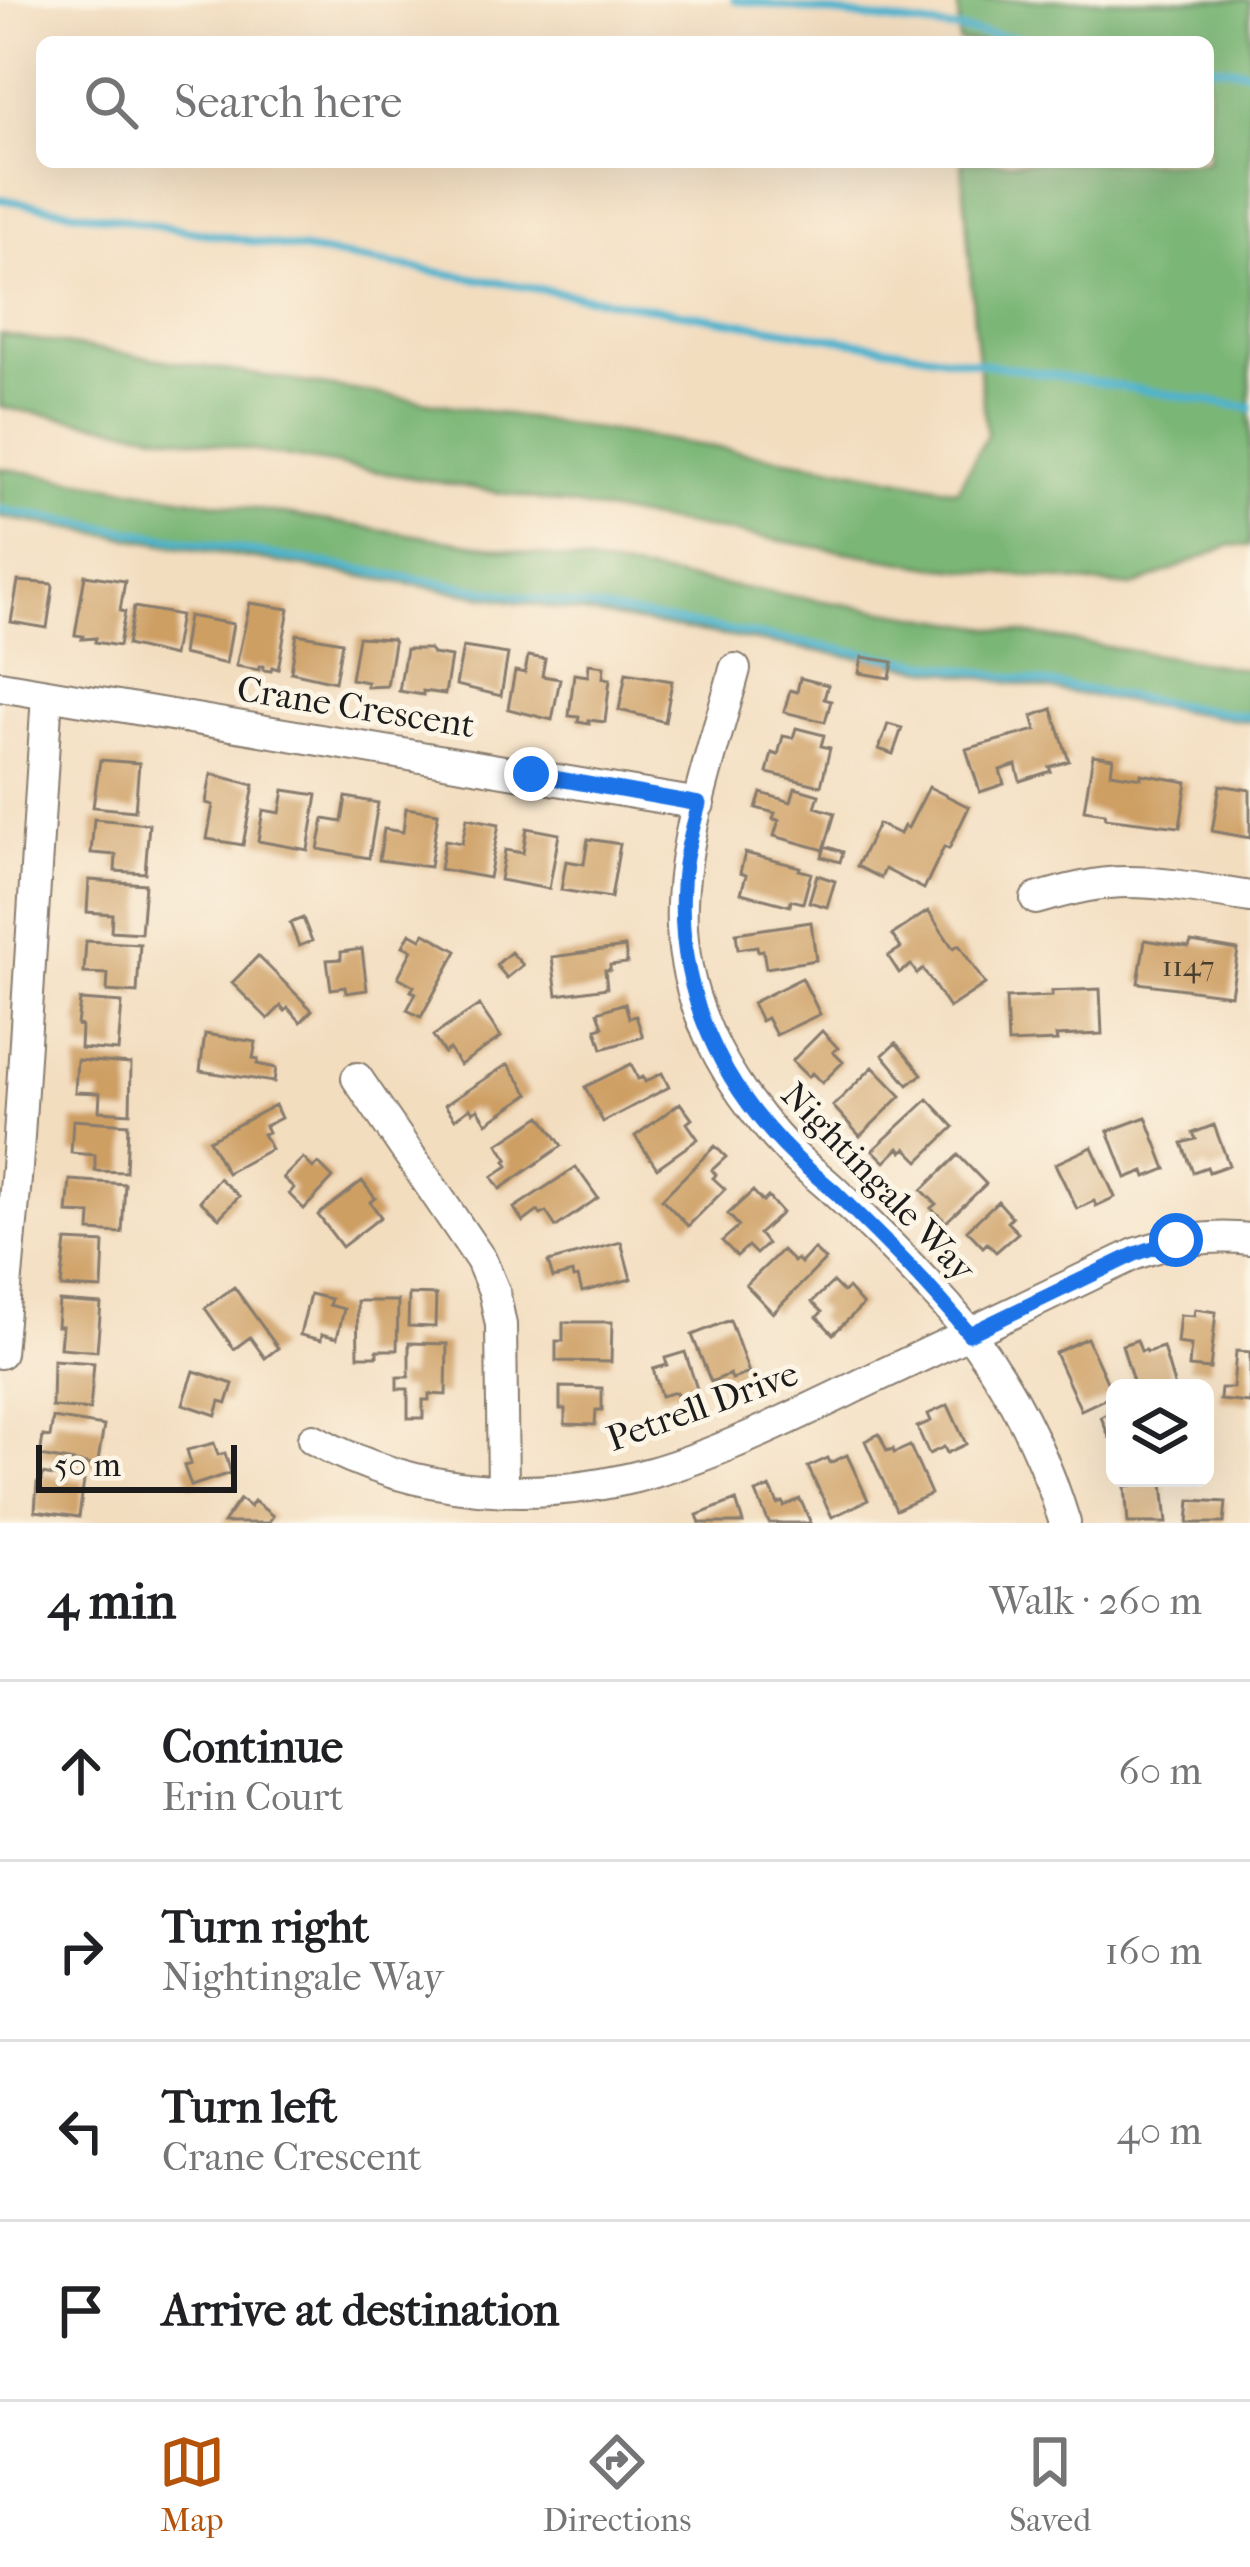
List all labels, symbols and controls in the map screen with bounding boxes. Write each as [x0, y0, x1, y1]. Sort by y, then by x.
search box [36, 36, 1214, 168]
icon: search [78, 69, 144, 135]
text: Search here [174, 76, 402, 129]
street label: Crane Crescent [234, 667, 478, 747]
route end [504, 747, 558, 801]
house number: 1147 [1162, 949, 1214, 984]
street label: Nightingale Way [773, 1074, 985, 1291]
route start [1149, 1213, 1203, 1267]
street label: Petrell Drive [601, 1352, 803, 1460]
map controls [1106, 1379, 1214, 1487]
button: layers [1106, 1379, 1214, 1487]
scale bar [36, 1439, 237, 1492]
text: 50 m [54, 1446, 121, 1485]
text: 4 min [48, 1571, 176, 1631]
text: Walk · 260 m [989, 1578, 1202, 1624]
text: Continue [162, 1721, 343, 1774]
icon: ahead [48, 1738, 114, 1804]
text: 60 m [1119, 1748, 1202, 1794]
text: Erin Court [162, 1774, 343, 1820]
text: Turn right [162, 1901, 369, 1954]
icon: right [48, 1918, 114, 1984]
text: 160 m [1105, 1928, 1202, 1974]
text: Nightingale Way [162, 1954, 444, 2000]
text: Turn left [162, 2081, 337, 2134]
icon: left [48, 2098, 114, 2164]
text: 40 m [1117, 2108, 1202, 2154]
text: Crane Crescent [162, 2134, 422, 2180]
icon: arrive [48, 2278, 114, 2344]
text: Arrive at destination [162, 2284, 559, 2337]
tab: Map [159, 2429, 225, 2540]
tab: Directions [543, 2429, 691, 2540]
tab: Saved [1009, 2429, 1091, 2540]

